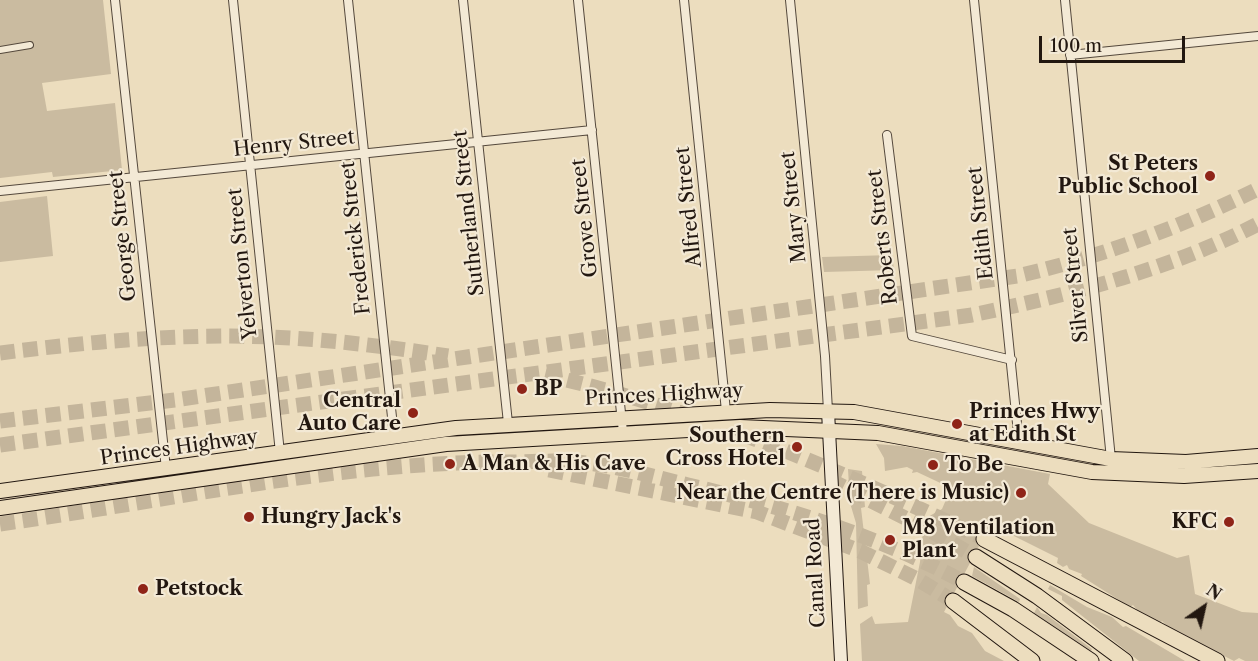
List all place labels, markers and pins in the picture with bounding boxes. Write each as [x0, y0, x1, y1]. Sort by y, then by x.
place label: St Peters Public School [1058, 152, 1198, 199]
marker: St Peters Public School [1203, 169, 1217, 183]
place label: BP [534, 377, 562, 401]
marker: BP [515, 382, 529, 396]
place label: Central Auto Care [298, 389, 401, 436]
place label: Princes Hwy at Edith St [969, 400, 1100, 447]
marker: Central Auto Care [406, 406, 420, 420]
marker: Princes Hwy at Edith St [950, 417, 964, 431]
place label: Southern Cross Hotel [666, 424, 785, 471]
marker: Southern Cross Hotel [790, 440, 804, 454]
place label: A Man & His Cave [462, 452, 646, 476]
place label: To Be [945, 453, 1003, 477]
marker: A Man & His Cave [443, 457, 457, 471]
marker: To Be [926, 458, 940, 472]
place label: Near the Centre (There is Music) [676, 481, 1009, 505]
marker: Near the Centre (There is Music) [1014, 486, 1028, 500]
place label: Hungry Jack's [261, 505, 401, 529]
marker: Hungry Jack's [242, 510, 256, 524]
place label: KFC [1171, 510, 1217, 534]
marker: KFC [1222, 515, 1236, 529]
place label: M8 Ventilation Plant [902, 516, 1055, 563]
marker: M8 Ventilation Plant [883, 533, 897, 547]
place label: Petstock [155, 577, 242, 601]
marker: Petstock [136, 582, 150, 596]

